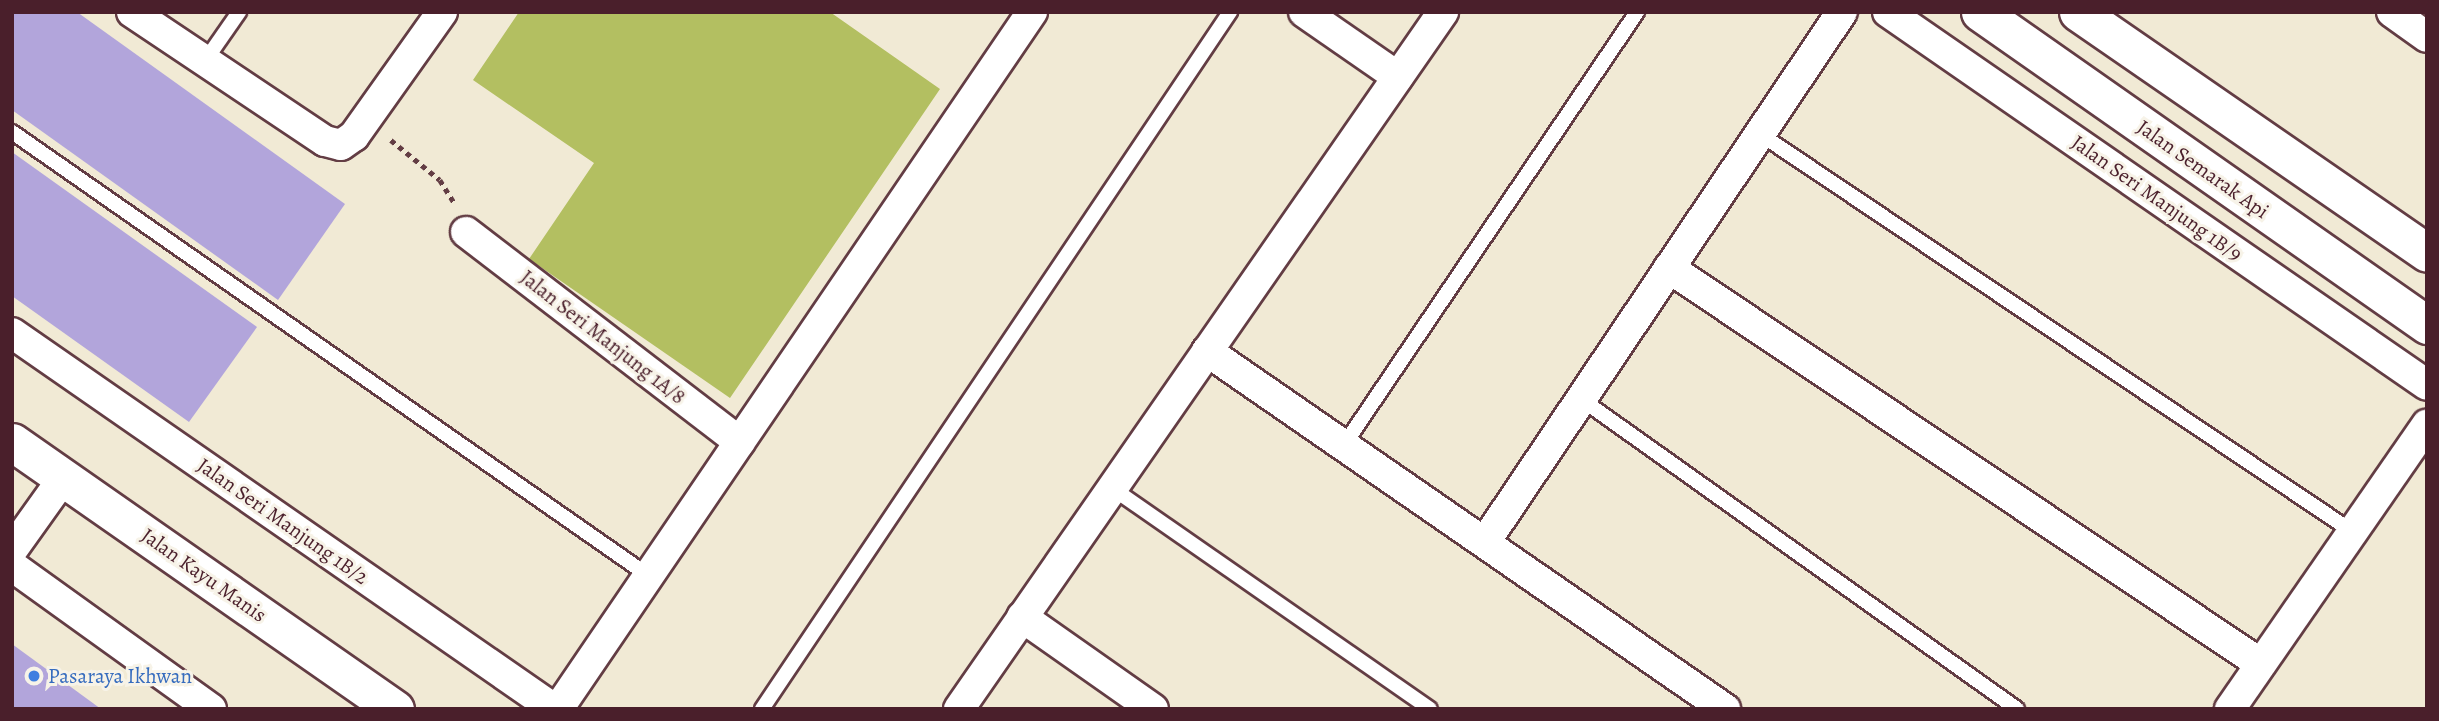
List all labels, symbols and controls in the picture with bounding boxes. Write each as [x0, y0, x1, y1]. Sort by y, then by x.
street label: Jalan Semarak Api [2132, 114, 2274, 224]
street label: Jalan Seri Manjung 1B/9 [2067, 130, 2247, 266]
street label: Jalan Seri Manjung 1A/8 [515, 265, 691, 409]
street label: Jalan Seri Manjung 1B/2 [193, 452, 373, 590]
street label: Jalan Kayu Manis [137, 522, 271, 628]
place label: Pasaraya Ikhwan [48, 663, 192, 689]
marker: Pasaraya Ikhwan [26, 668, 42, 684]

